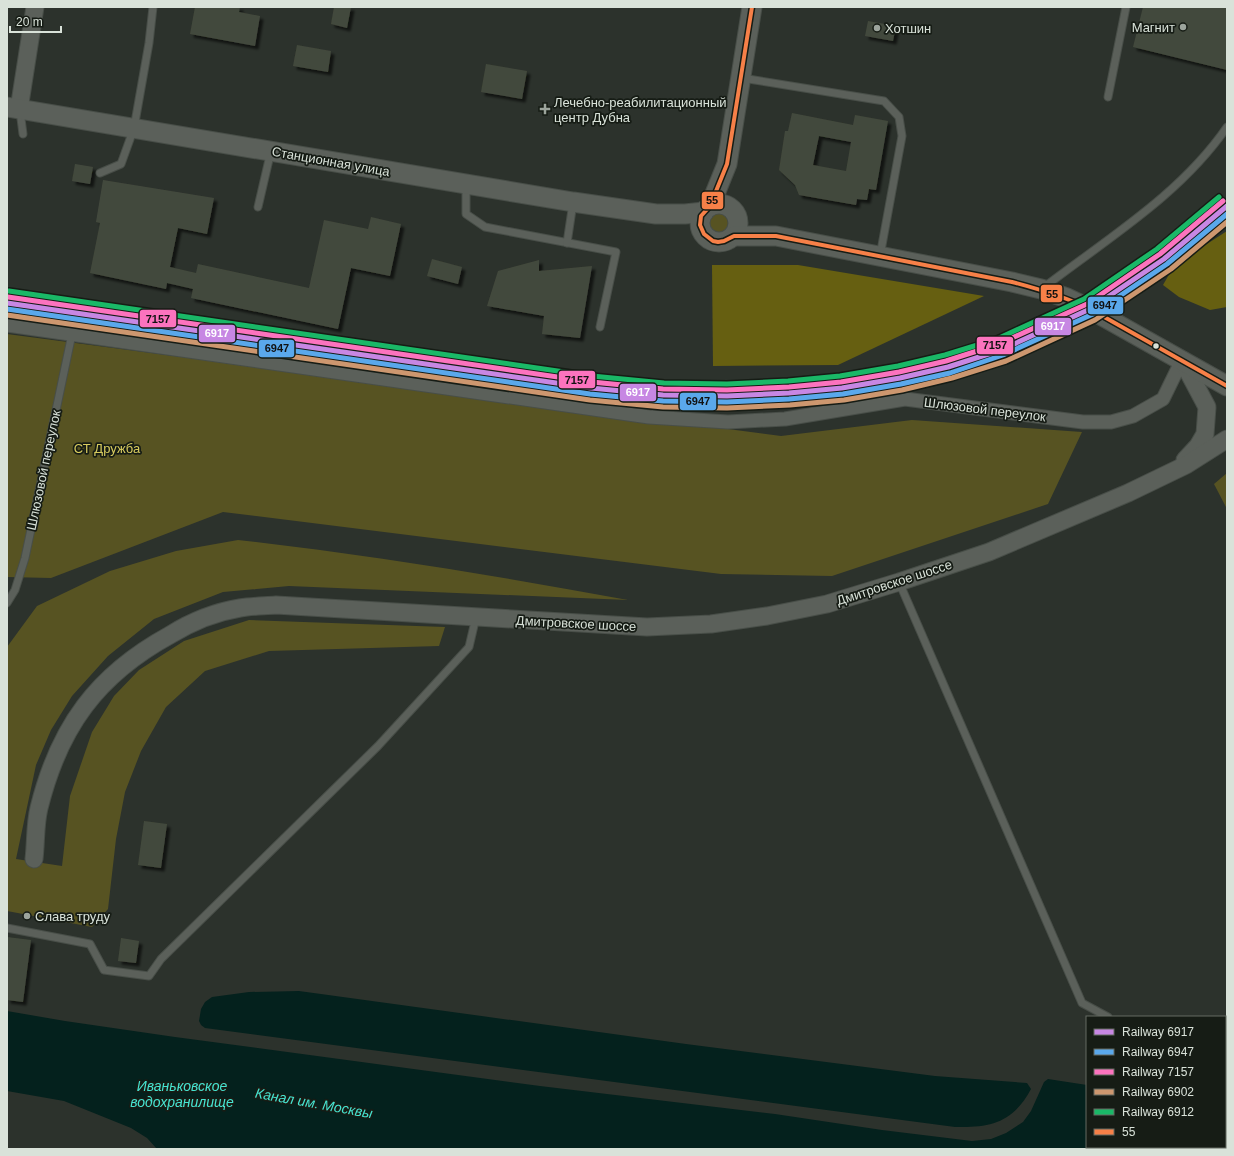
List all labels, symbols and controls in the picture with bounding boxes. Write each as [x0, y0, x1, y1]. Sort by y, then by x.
scale bar [10, 8, 61, 34]
text: 20 m [16, 15, 43, 29]
place label: Магнит [1132, 20, 1175, 35]
place label: Хотшин [885, 21, 931, 36]
marker: Магнит [1178, 22, 1188, 32]
marker: Хотшин [872, 23, 882, 33]
place label: Лечебно-реабилитационный центр Дубна [554, 95, 727, 125]
marker: Лечебно-реабилитационный центр Дубна [539, 103, 551, 115]
street label: Станционная улица [271, 144, 392, 179]
line badge: 55 [701, 191, 724, 210]
text: 55 [706, 194, 718, 206]
line badge: 55 [1040, 284, 1063, 303]
text: 55 [1046, 288, 1058, 300]
line badge: 6947 [1087, 296, 1124, 315]
text: 6947 [1093, 299, 1117, 311]
line badge: 7157 [139, 309, 177, 328]
text: 7157 [146, 313, 170, 325]
line badge: 6917 [1034, 317, 1072, 336]
text: 6917 [1041, 320, 1065, 332]
line badge: 6917 [198, 324, 236, 343]
text: 6917 [205, 327, 229, 339]
line badge: 7157 [976, 336, 1014, 355]
line badge: 6947 [258, 339, 295, 358]
text: 7157 [983, 339, 1007, 351]
unlabelled marker [1151, 341, 1161, 351]
text: 6947 [265, 342, 289, 354]
line badge: 7157 [558, 370, 596, 389]
text: 7157 [565, 374, 589, 386]
line badge: 6917 [619, 383, 657, 402]
text: 6917 [626, 386, 650, 398]
line badge: 6947 [679, 392, 717, 411]
text: 6947 [686, 395, 710, 407]
street label: Шлюзовой переулок [923, 395, 1047, 424]
street label: Шлюзовой переулок [23, 408, 64, 532]
park label: СТ Дружба [74, 441, 141, 456]
street label: Дмитровское шоссе [835, 557, 954, 608]
street label: Дмитровское шоссе [515, 613, 637, 634]
place label: Слава труду [35, 909, 110, 924]
marker: Слава труду [22, 911, 32, 921]
legend [1086, 1016, 1226, 1148]
text: Railway 6917 [1122, 1025, 1194, 1039]
text: Railway 6947 [1122, 1045, 1194, 1059]
text: Railway 7157 [1122, 1065, 1194, 1079]
water label: Иваньковское водохранилище [130, 1078, 234, 1110]
water label: Канал им. Москвы [254, 1085, 375, 1121]
text: Railway 6902 [1122, 1085, 1194, 1099]
text: Railway 6912 [1122, 1105, 1194, 1119]
text: 55 [1122, 1125, 1136, 1139]

